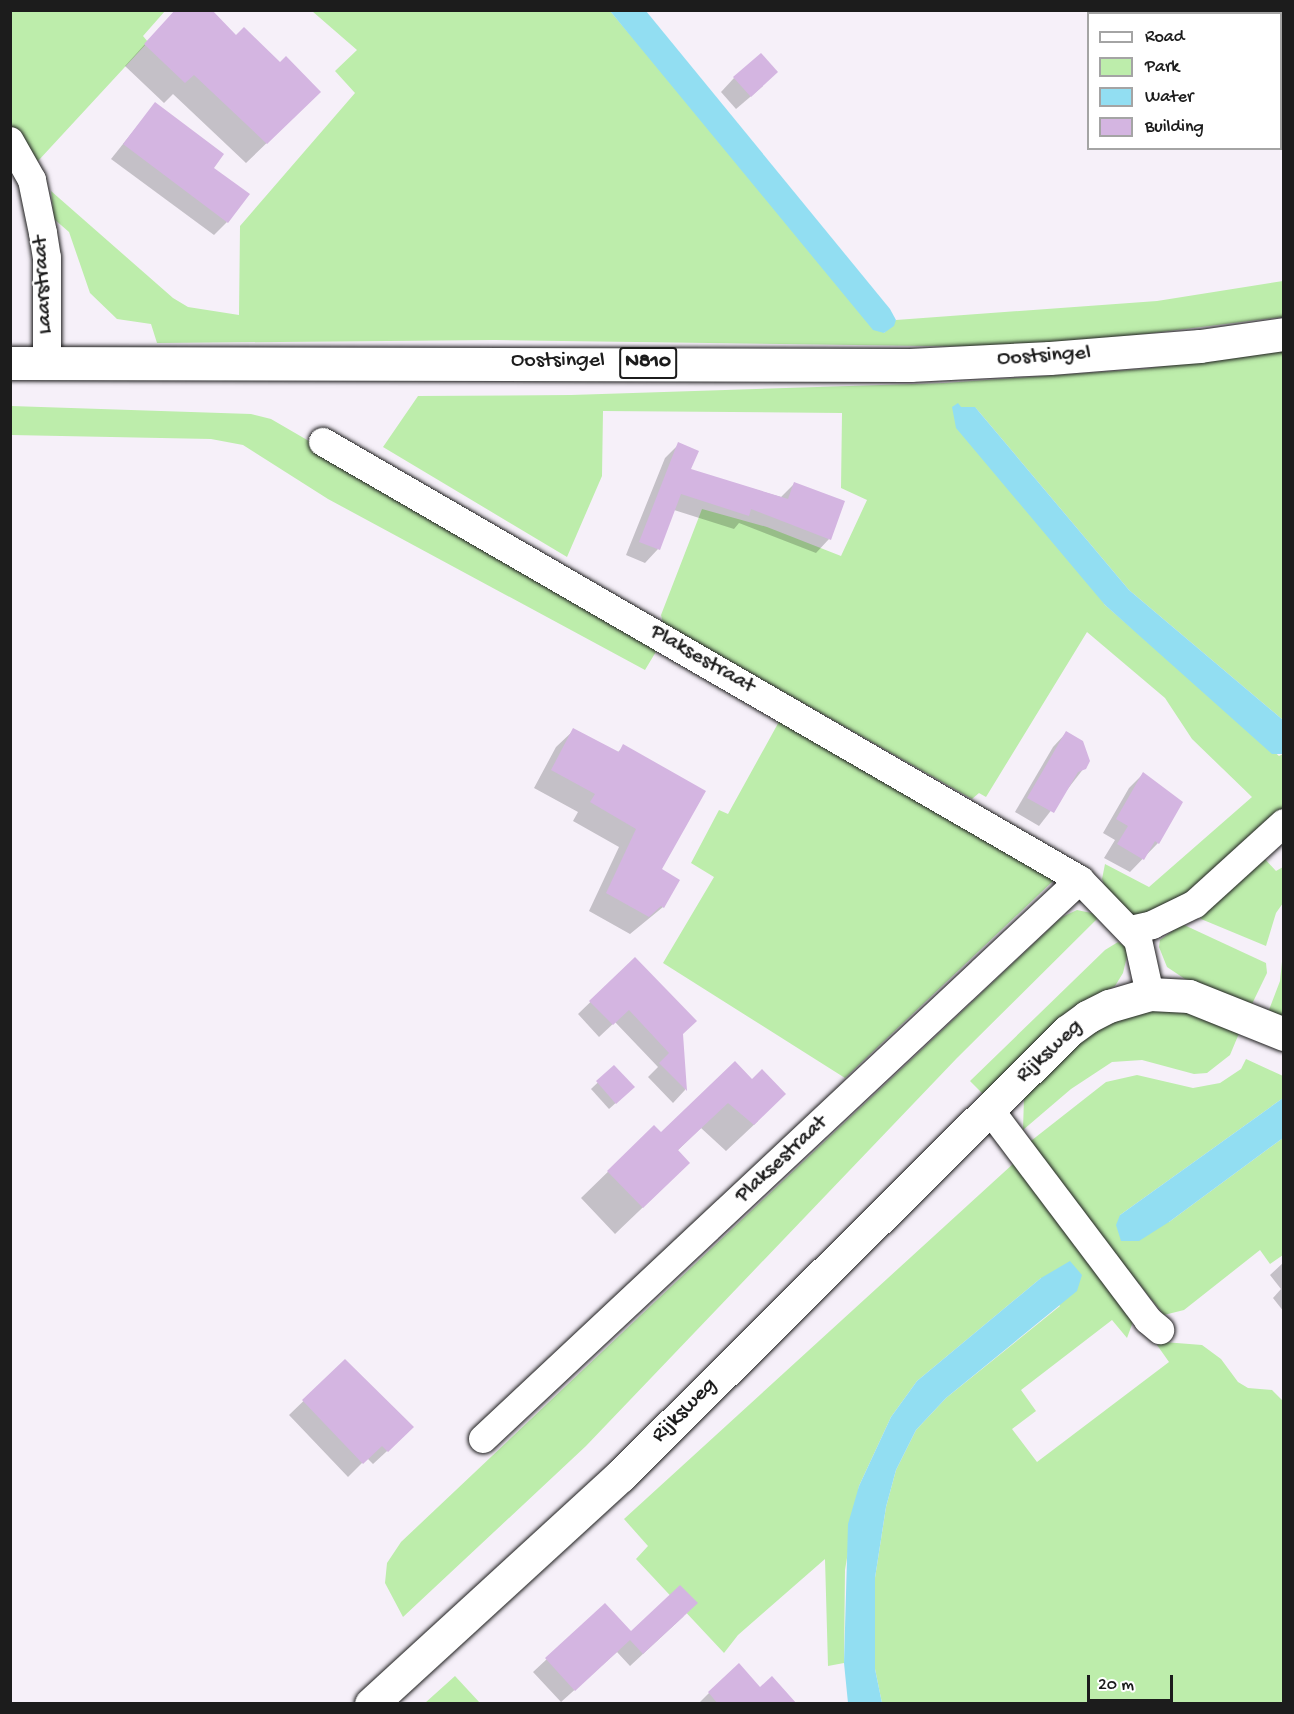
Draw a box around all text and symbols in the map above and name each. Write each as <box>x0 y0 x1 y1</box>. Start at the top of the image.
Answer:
legend <box>1087 12 1282 150</box>
text: Road <box>1145 27 1184 48</box>
text: Park <box>1145 57 1179 78</box>
text: Water <box>1145 87 1193 108</box>
text: Building <box>1145 117 1204 138</box>
street label: Laarstraat <box>28 235 60 335</box>
street label: Oostsingel <box>996 341 1092 373</box>
road number: N810 <box>618 345 678 381</box>
street label: Oostsingel <box>511 349 605 375</box>
street label: Plaksestraat <box>645 619 759 701</box>
street label: Rijksweg <box>1011 1015 1089 1089</box>
street label: Plaksestraat <box>730 1111 834 1209</box>
street label: Rijksweg <box>647 1373 723 1449</box>
scale bar <box>1090 1663 1176 1701</box>
text: 20 m <box>1098 1675 1134 1696</box>

